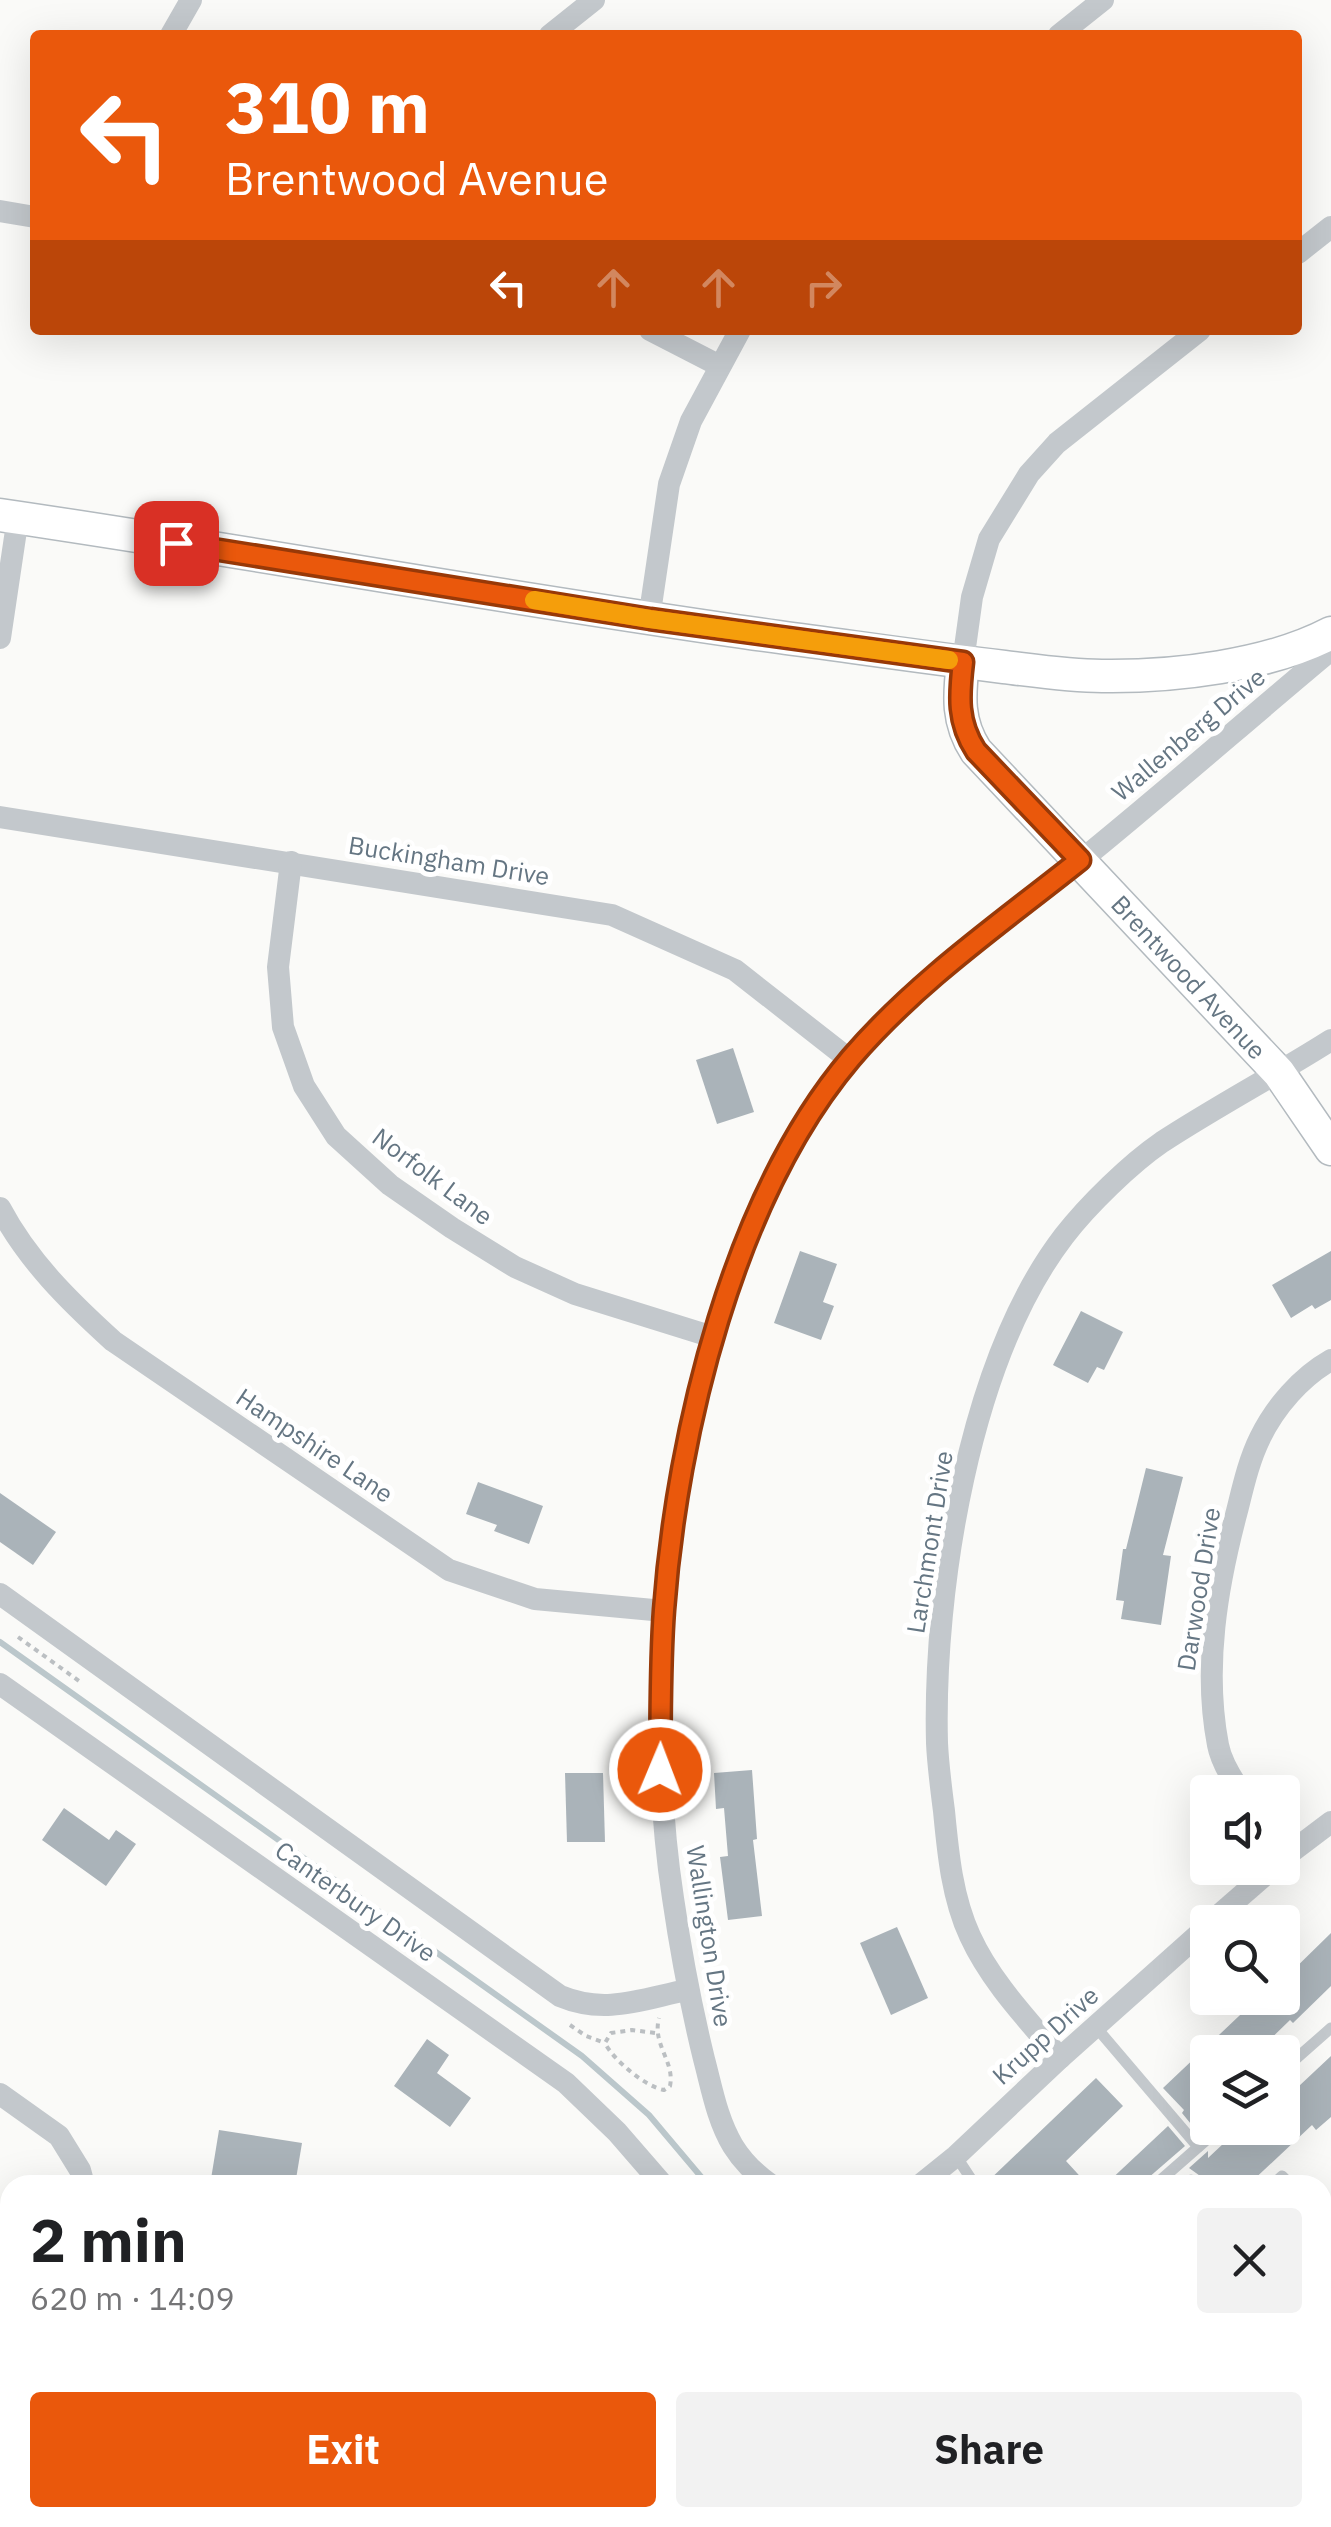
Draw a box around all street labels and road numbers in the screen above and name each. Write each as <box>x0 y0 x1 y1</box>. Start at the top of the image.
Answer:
street label: Wallenberg Drive <box>1104 660 1272 808</box>
street label: Buckingham Drive <box>346 828 552 892</box>
street label: Brentwood Avenue <box>1104 888 1274 1066</box>
street label: Norfolk Lane <box>366 1120 500 1232</box>
street label: Hampshire Lane <box>230 1380 400 1510</box>
street label: Larchmont Drive <box>898 1448 960 1636</box>
street label: Darwood Drive <box>1169 1505 1227 1673</box>
street label: Canterbury Drive <box>269 1833 443 1969</box>
street label: Wallington Drive <box>679 1843 741 2029</box>
street label: Krupp Drive <box>985 1979 1105 2091</box>

